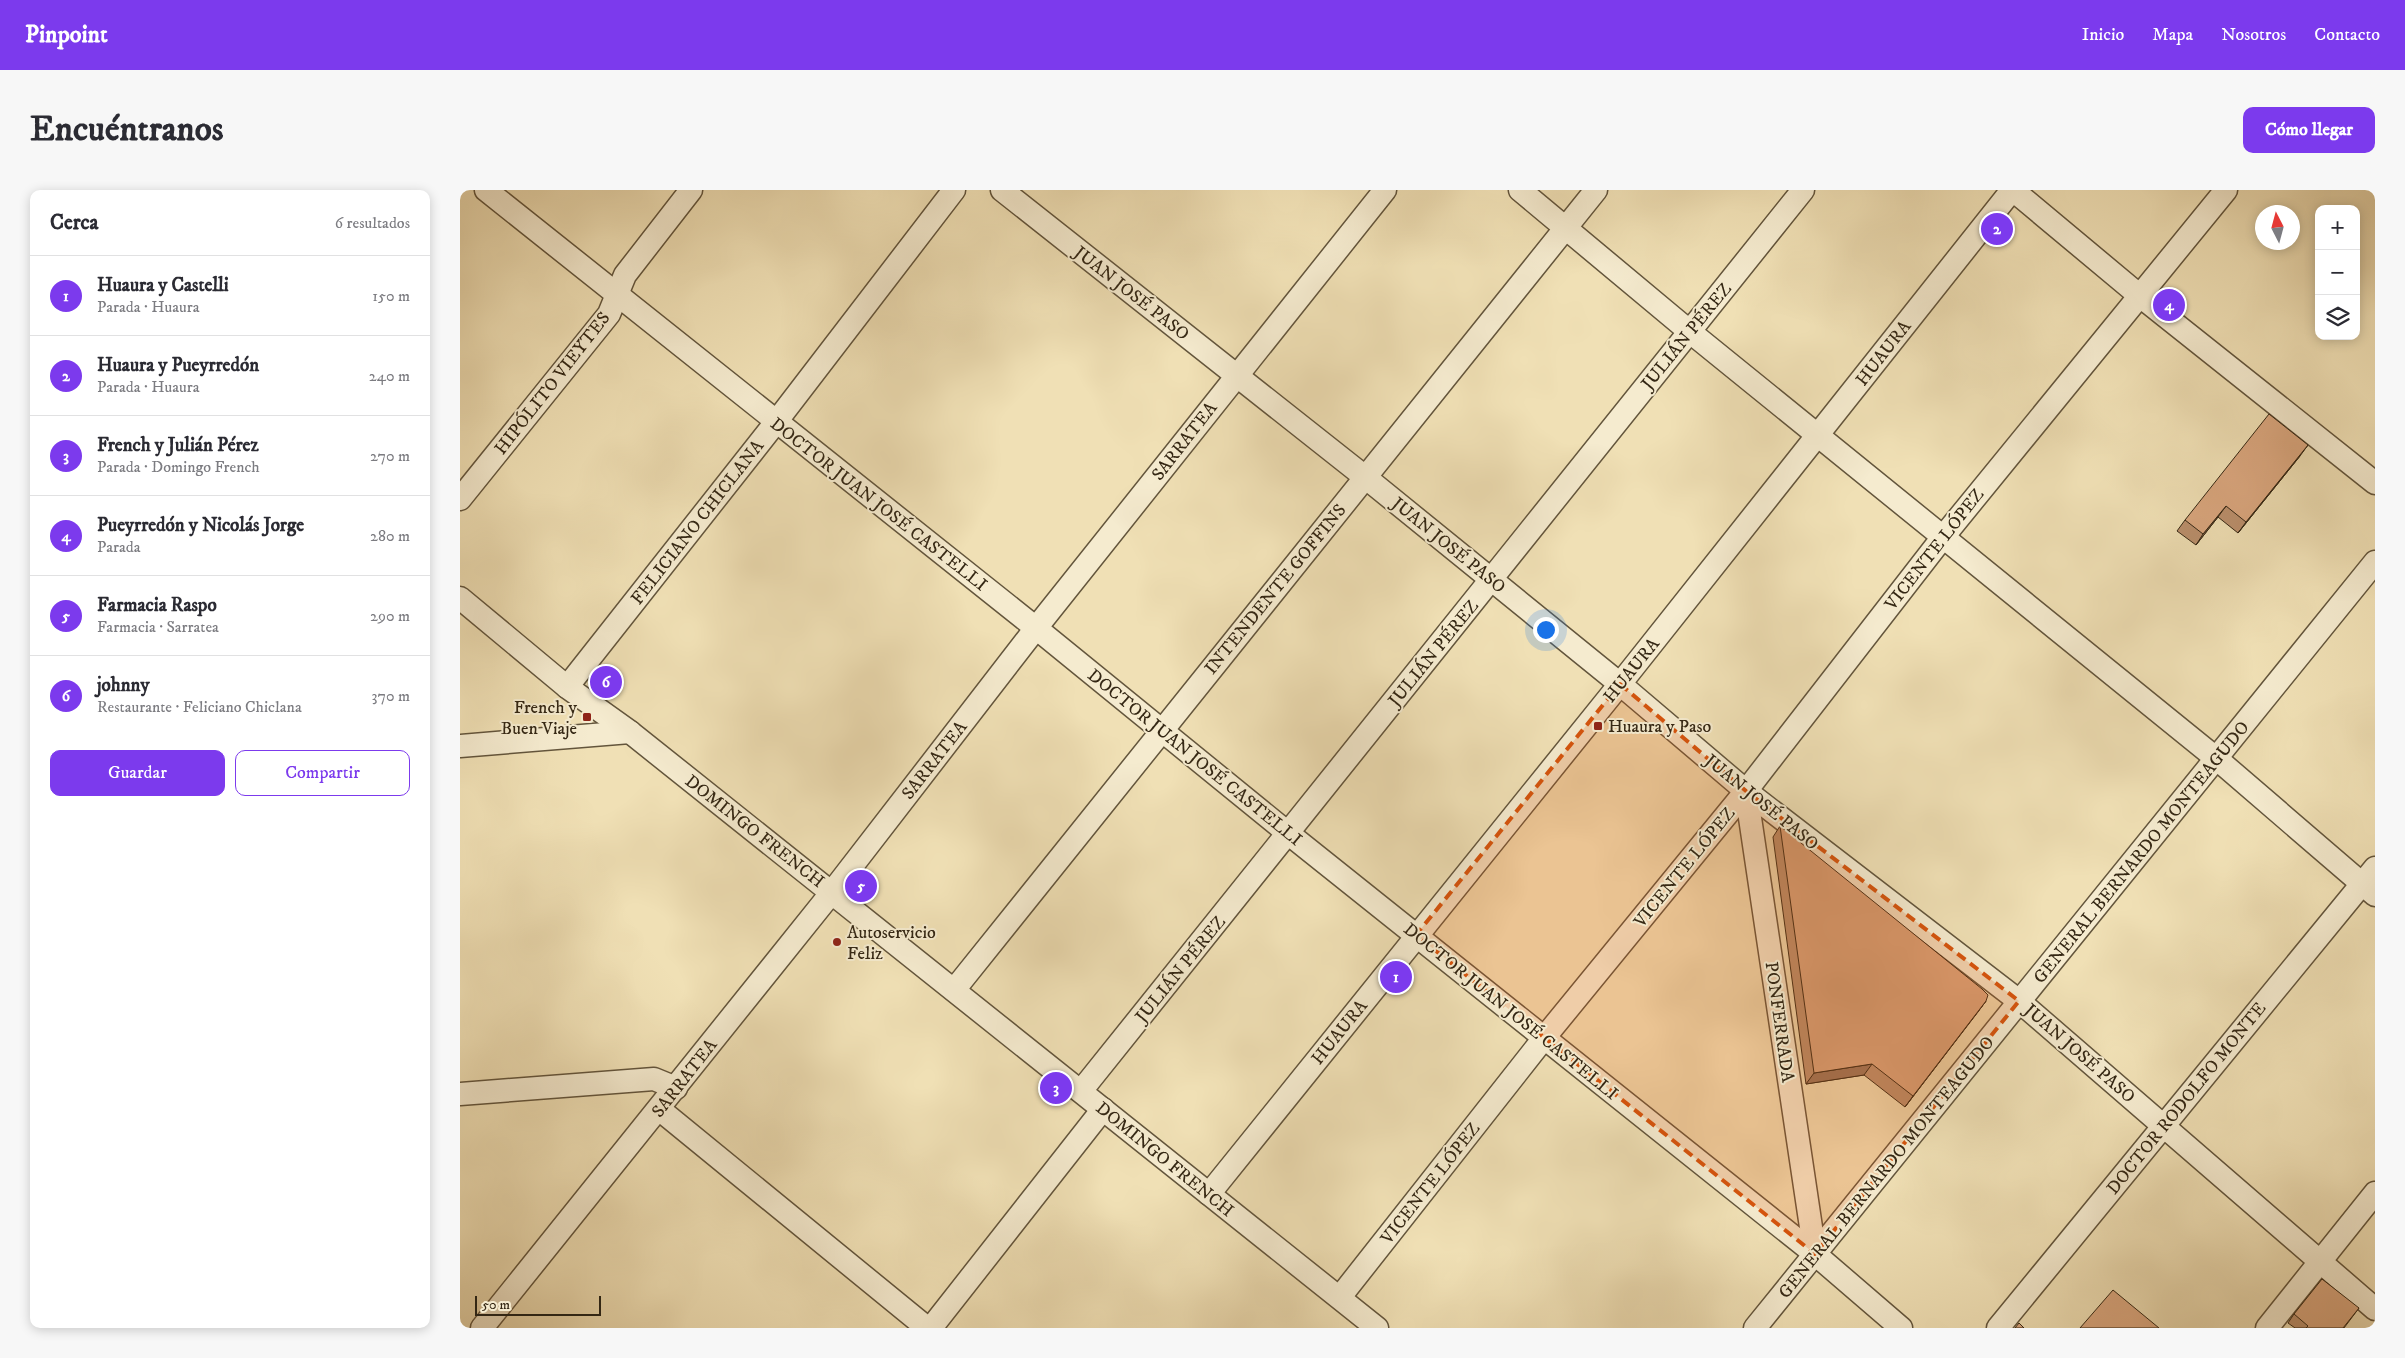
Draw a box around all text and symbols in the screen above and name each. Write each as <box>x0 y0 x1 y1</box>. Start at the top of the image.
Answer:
text: Pinpoint <box>25 20 108 50</box>
text: Inicio <box>2082 24 2124 46</box>
text: Mapa <box>2152 24 2193 46</box>
text: Nosotros <box>2221 24 2286 46</box>
text: Contacto <box>2314 24 2380 46</box>
button: Cómo llegar <box>2243 107 2375 153</box>
text: Encuéntranos <box>30 108 224 152</box>
north arrow <box>2255 205 2300 250</box>
map controls <box>2315 205 2360 340</box>
button: + <box>2315 205 2360 250</box>
text: Cerca <box>50 210 98 236</box>
pin: 2 <box>1981 210 2013 248</box>
text: 6 resultados <box>335 213 410 233</box>
street label: JUAN JOSÉ PASO <box>1068 241 1193 346</box>
button: − <box>2315 250 2360 295</box>
text: Huaura y Castelli <box>97 274 229 297</box>
street label: JULIÁN PÉREZ <box>1635 278 1737 396</box>
text: 1 <box>63 286 69 306</box>
text: 150 m <box>372 286 410 306</box>
pin: 4 <box>2153 286 2185 324</box>
button: layers <box>2315 295 2360 340</box>
text: Parada · Huaura <box>97 297 200 317</box>
street label: HIPÓLITO VIEYTES <box>490 308 615 459</box>
street label: HUAURA <box>1851 316 1917 391</box>
text: Huaura y Pueyrredón <box>97 354 259 377</box>
text: 2 <box>62 366 70 386</box>
text: 240 m <box>369 366 410 386</box>
text: Parada · Huaura <box>97 377 200 397</box>
street label: SARRATEA <box>1147 398 1223 485</box>
street label: DOCTOR JUAN JOSÉ CASTELLI <box>765 413 991 596</box>
text: French y Julián Pérez <box>97 434 259 457</box>
street label: FELICIANO CHICLANA <box>627 435 769 609</box>
text: 3 <box>63 446 69 466</box>
text: 270 m <box>370 446 410 466</box>
text: Parada · Domingo French <box>97 457 260 477</box>
street label: VICENTE LÓPEZ <box>1880 484 1989 616</box>
street label: JUAN JOSÉ PASO <box>1385 492 1510 598</box>
street label: INTENDENTE GOFFINS <box>1200 500 1351 679</box>
text: Pueyrredón y Nicolás Jorge <box>97 514 304 537</box>
text: 4 <box>61 526 71 546</box>
text: 280 m <box>370 526 410 546</box>
text: Parada <box>97 537 141 557</box>
text: Farmacia Raspo <box>97 594 217 617</box>
street label: JULIÁN PÉREZ <box>1382 595 1484 713</box>
text: 5 <box>62 606 70 626</box>
text: 290 m <box>370 606 410 626</box>
text: Farmacia · Sarratea <box>97 617 219 637</box>
your location <box>1533 617 1559 643</box>
street label: HUAURA <box>1599 633 1665 707</box>
pin: 6 <box>590 663 622 701</box>
street label: DOCTOR JUAN JOSÉ CASTELLI <box>1083 664 1306 851</box>
text: johnny <box>97 674 149 697</box>
text: 6 <box>62 686 70 706</box>
text: 370 m <box>372 686 410 706</box>
text: Restaurante · Feliciano Chiclana <box>97 697 302 717</box>
place label: French y Buen Viaje <box>501 697 577 740</box>
marker: French y Buen Viaje <box>581 711 593 723</box>
place label: Huaura y Paso <box>1608 716 1712 738</box>
street label: SARRATEA <box>897 717 973 804</box>
street label: GENERAL BERNARDO MONTEAGUDO <box>2029 717 2254 988</box>
marker: Huaura y Paso <box>1592 720 1604 732</box>
street label: JUAN JOSÉ PASO <box>1698 749 1823 855</box>
button: Guardar <box>50 750 225 796</box>
button: Compartir <box>235 750 410 796</box>
street label: DOMINGO FRENCH <box>680 770 829 893</box>
street label: VICENTE LÓPEZ <box>1629 803 1740 933</box>
pin: 5 <box>845 867 877 905</box>
street label: JULIÁN PÉREZ <box>1129 911 1231 1029</box>
street label: DOCTOR JUAN JOSÉ CASTELLI <box>1399 918 1622 1105</box>
place label: Autoservicio Feliz <box>847 922 936 965</box>
marker: Autoservicio Feliz <box>831 936 843 948</box>
pin: 1 <box>1380 958 1412 996</box>
street label: PONFERRADA <box>1760 960 1798 1084</box>
street label: HUAURA <box>1307 995 1373 1069</box>
street label: JUAN JOSÉ PASO <box>2018 998 2139 1108</box>
street label: DOCTOR RODOLFO MONTE <box>2102 998 2271 1199</box>
street label: GENERAL BERNARDO MONTEAGUDO <box>1774 1032 1999 1303</box>
street label: SARRATEA <box>647 1035 723 1122</box>
pin: 3 <box>1040 1069 1072 1107</box>
street label: DOMINGO FRENCH <box>1091 1097 1238 1222</box>
street label: VICENTE LÓPEZ <box>1376 1118 1485 1250</box>
scale bar <box>475 1293 601 1316</box>
text: 50 m <box>482 1296 510 1314</box>

